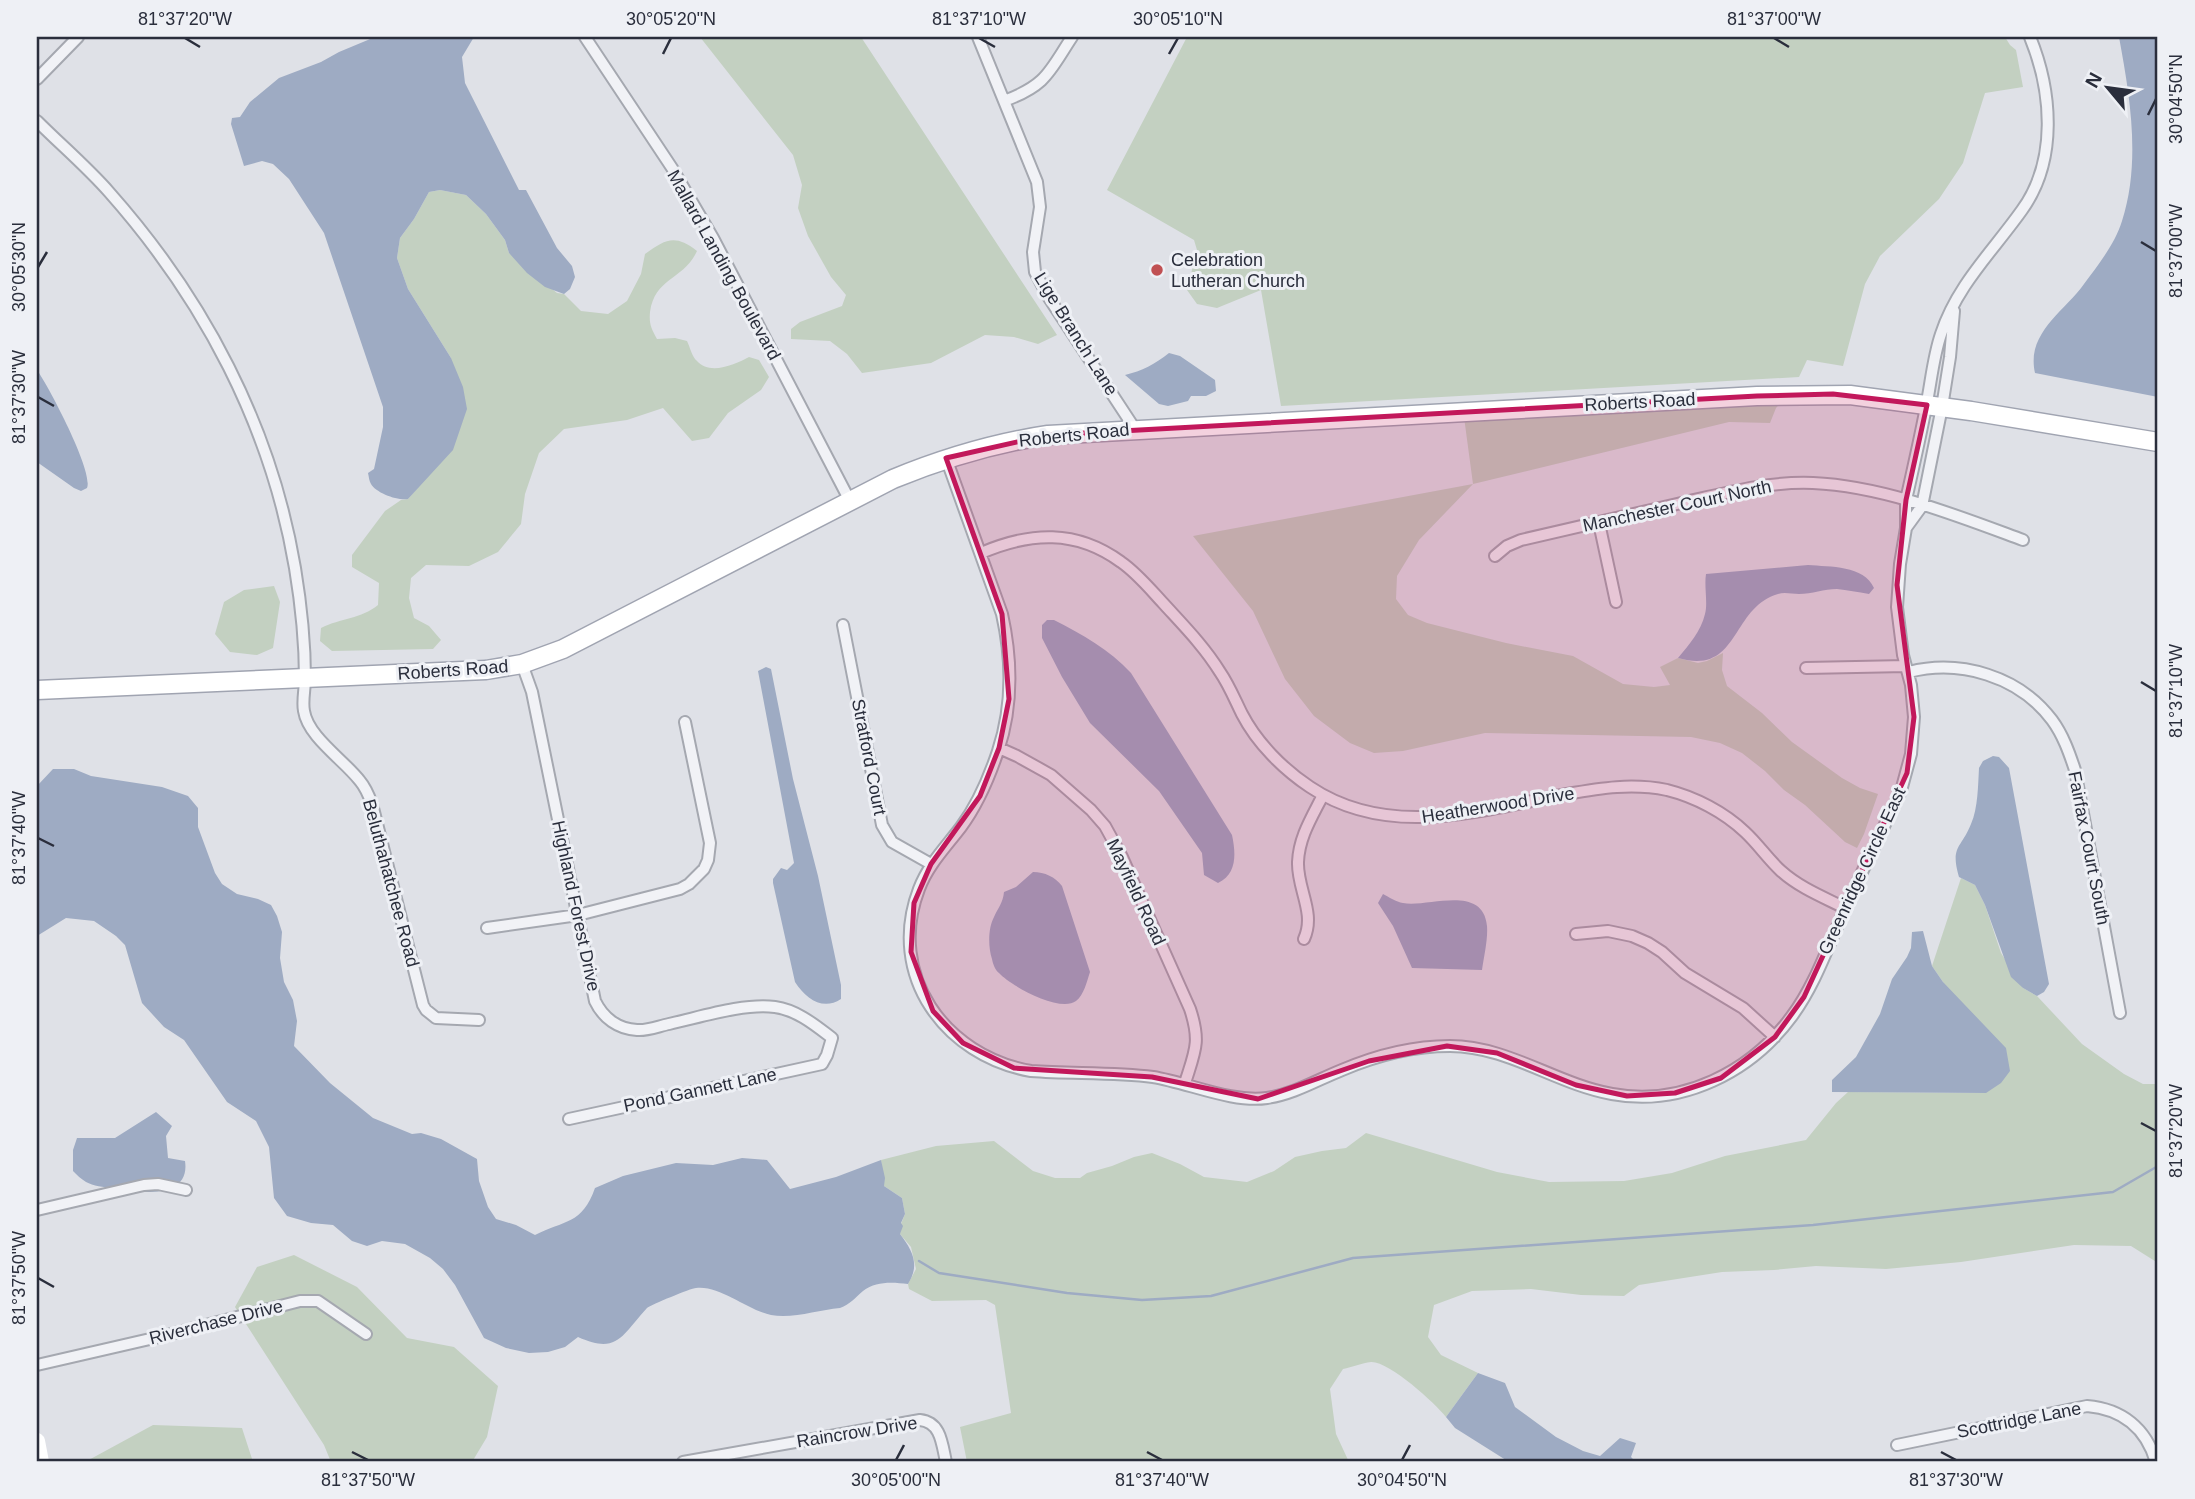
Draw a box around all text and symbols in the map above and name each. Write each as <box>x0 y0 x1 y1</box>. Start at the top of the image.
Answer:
text: 81°37'20"W <box>138 9 232 29</box>
text: 30°05'20"N <box>626 9 716 29</box>
text: 81°37'10"W <box>932 9 1026 29</box>
text: 30°05'10"N <box>1133 9 1223 29</box>
text: 81°37'00"W <box>1727 9 1821 29</box>
north arrow <box>2072 52 2142 122</box>
text: 30°04'50"N <box>2166 54 2186 144</box>
text: N <box>2081 69 2106 91</box>
street label: Mallard Landing Boulevard <box>663 167 785 363</box>
text: 81°37'00"W <box>2166 204 2186 298</box>
text: 30°05'30"N <box>9 222 29 312</box>
place label: Celebration Lutheran Church <box>1171 250 1305 291</box>
marker: Celebration Lutheran Church <box>1149 262 1165 278</box>
street label: Lige Branch Lane <box>1030 269 1122 399</box>
text: 81°37'30"W <box>9 350 29 444</box>
street label: Roberts Road <box>1584 389 1696 415</box>
street label: Roberts Road <box>1018 419 1130 451</box>
street label: Manchester Court North <box>1581 476 1773 536</box>
text: 81°37'10"W <box>2166 644 2186 738</box>
street label: Roberts Road <box>397 656 509 684</box>
street label: Stratford Court <box>848 697 890 817</box>
street label: Fairfax Court South <box>2064 769 2114 927</box>
street label: Heatherwood Drive <box>1420 783 1576 827</box>
street label: Greenridge Circle East <box>1814 784 1910 958</box>
text: 81°37'40"W <box>9 791 29 885</box>
street label: Beluthahatchee Road <box>359 797 423 969</box>
street label: Highland Forest Drive <box>548 819 604 993</box>
street label: Mayfield Road <box>1103 836 1169 948</box>
street label: Pond Gannett Lane <box>622 1064 778 1116</box>
text: 81°37'20"W <box>2166 1084 2186 1178</box>
text: 81°37'50"W <box>9 1231 29 1325</box>
street label: Riverchase Drive <box>147 1296 285 1348</box>
street label: Scottridge Lane <box>1955 1398 2083 1442</box>
street label: Raincrow Drive <box>795 1413 919 1451</box>
text: 81°37'50"W <box>321 1470 415 1490</box>
text: 30°05'00"N <box>851 1470 941 1490</box>
text: 81°37'40"W <box>1115 1470 1209 1490</box>
text: 30°04'50"N <box>1357 1470 1447 1490</box>
text: 81°37'30"W <box>1909 1470 2003 1490</box>

